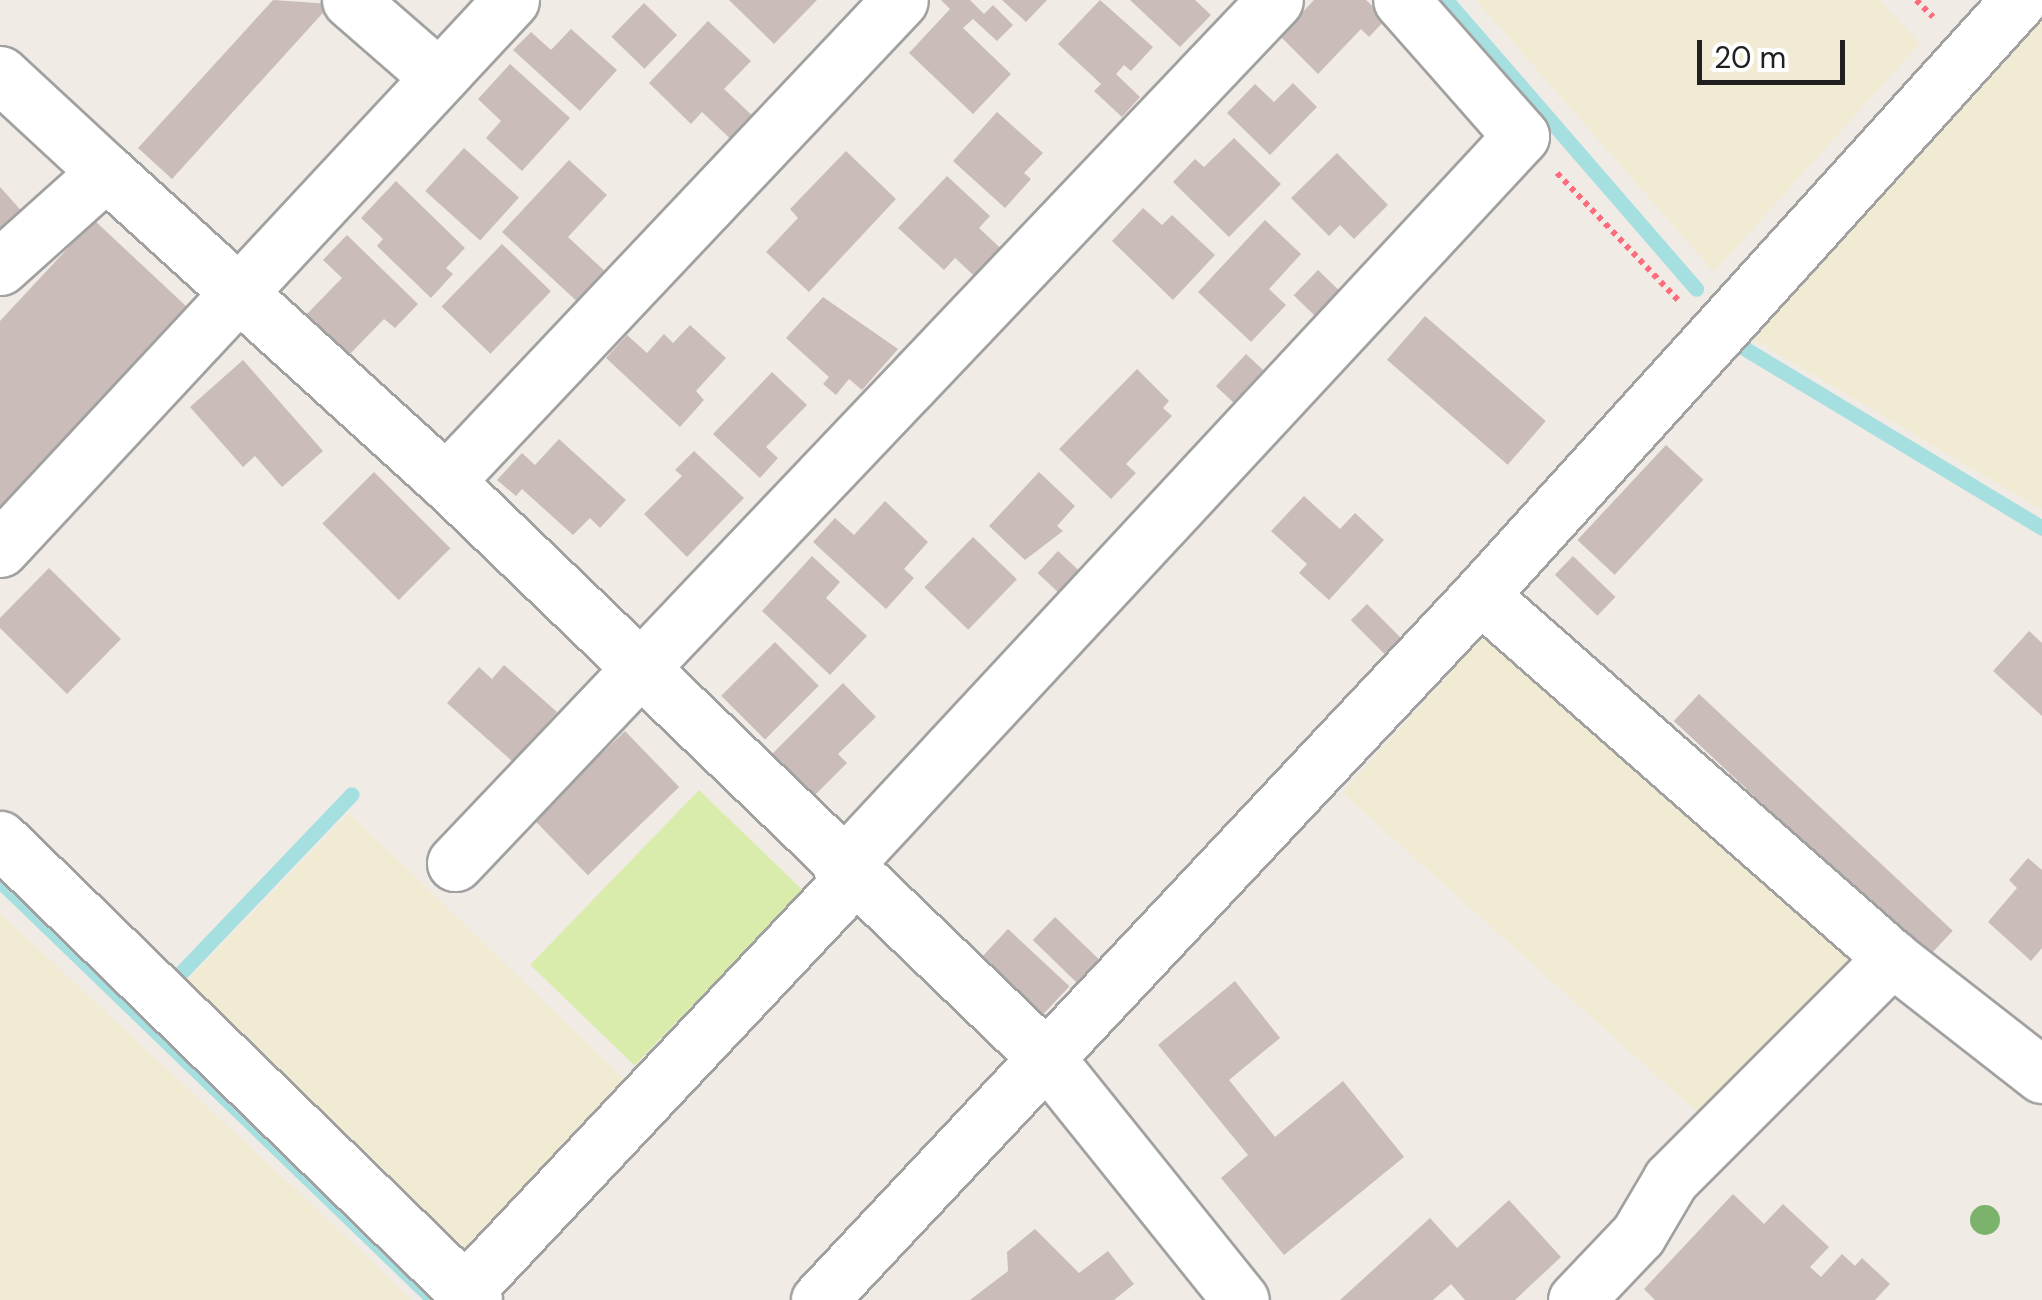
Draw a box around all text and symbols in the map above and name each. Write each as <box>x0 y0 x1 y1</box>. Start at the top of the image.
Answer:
scale bar <box>1702 20 1850 82</box>
text: 20 m <box>1714 38 1786 77</box>

